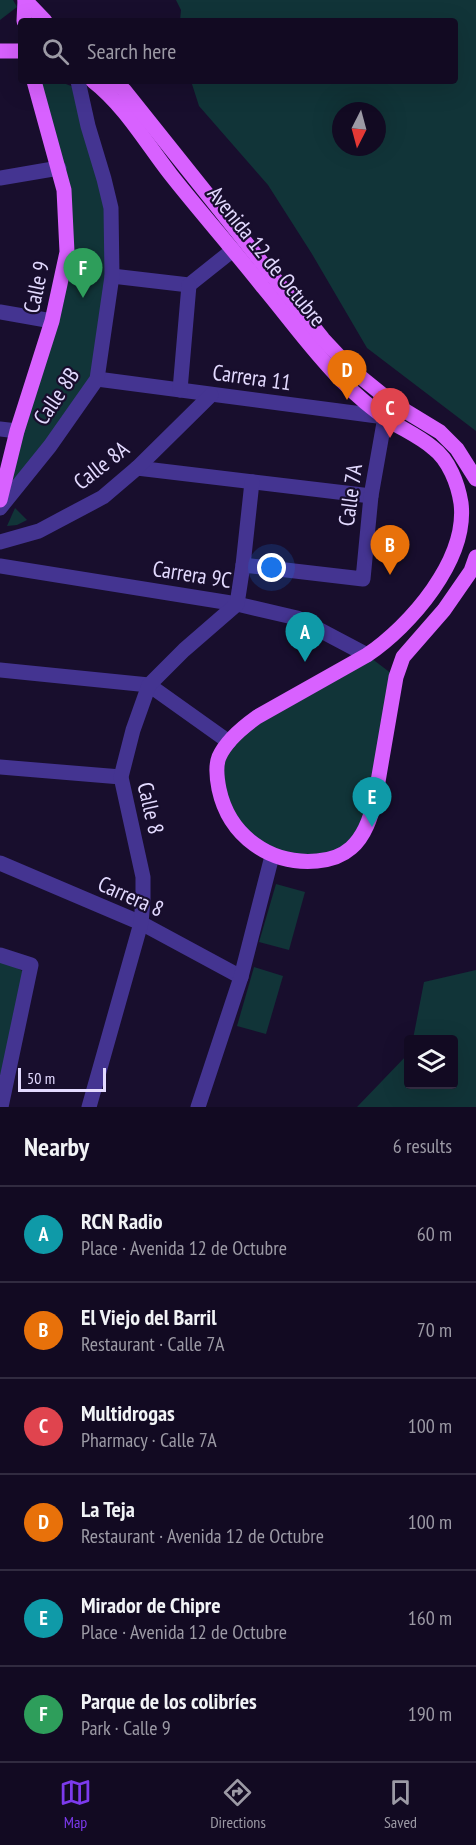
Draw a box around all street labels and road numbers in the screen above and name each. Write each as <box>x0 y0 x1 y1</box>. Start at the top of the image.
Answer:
street label: Avenida 12 de Octubre <box>202 180 332 332</box>
street label: Calle 9 <box>17 258 55 316</box>
street label: Carrera 11 <box>211 358 293 396</box>
street label: Calle 8B <box>27 362 85 430</box>
street label: Calle 8A <box>68 434 135 495</box>
street label: Calle 7A <box>332 462 368 528</box>
street label: Carrera 9C <box>151 554 233 594</box>
street label: Calle 8 <box>131 779 171 837</box>
street label: Carrera 8 <box>94 869 168 923</box>

